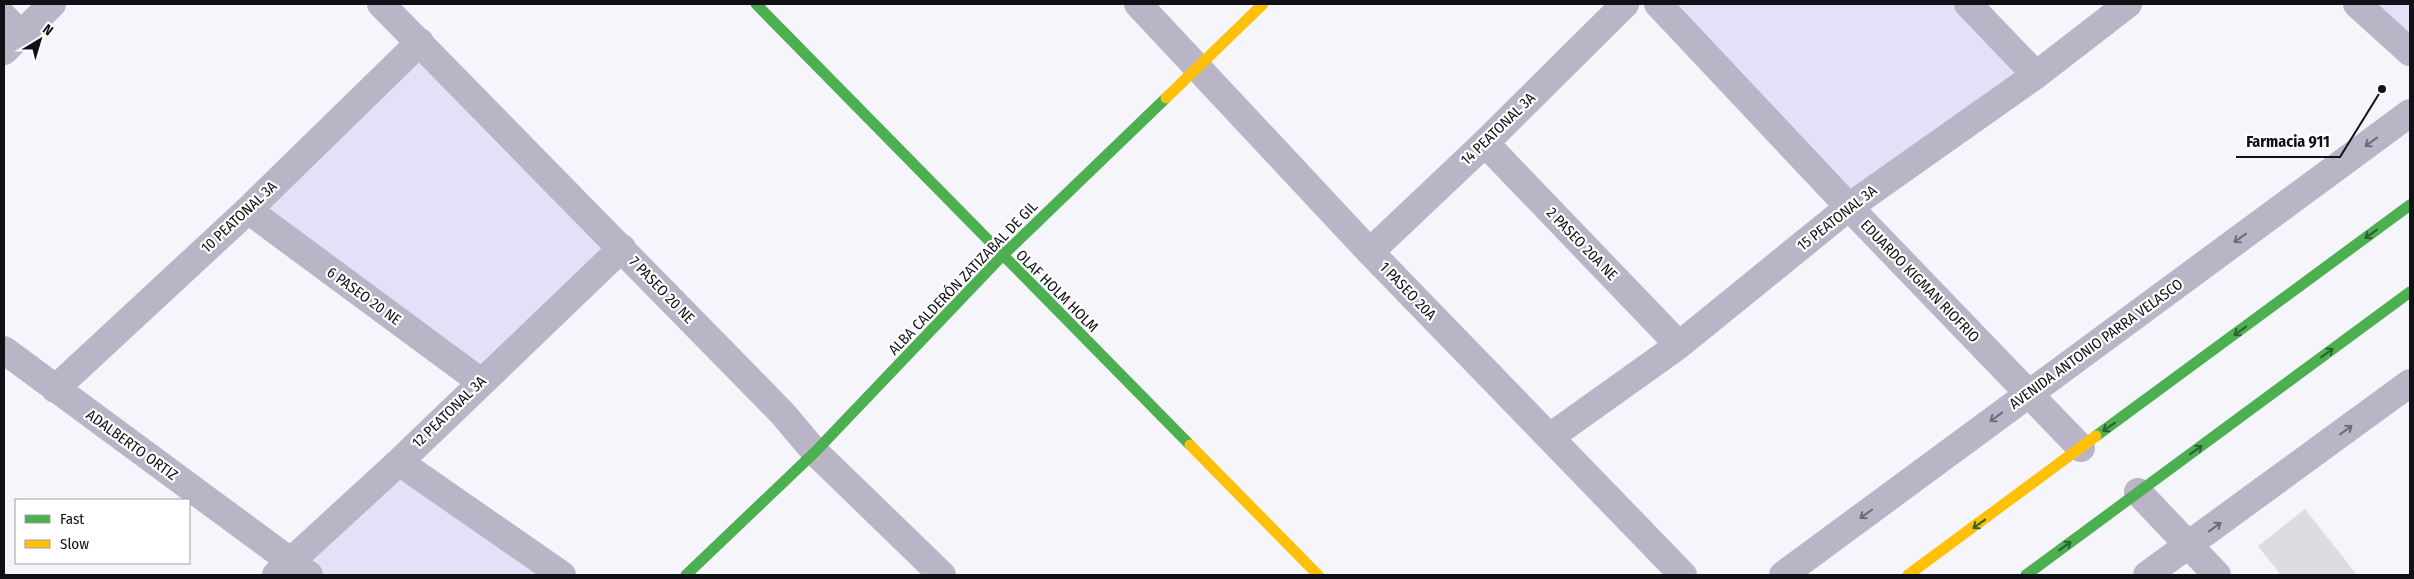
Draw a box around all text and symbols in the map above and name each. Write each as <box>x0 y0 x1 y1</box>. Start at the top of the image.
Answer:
north arrow <box>15 15 65 65</box>
text: N <box>39 21 56 39</box>
street label: 14 PEATONAL 3A <box>1457 89 1539 169</box>
callout: Farmacia 911 <box>2236 126 2340 157</box>
text: Farmacia 911 <box>2246 132 2330 151</box>
one-way arrow <box>2364 137 2378 147</box>
street label: 10 PEATONAL 3A <box>197 177 281 257</box>
street label: 15 PEATONAL 3A <box>1794 181 1880 255</box>
street label: ALBA CALDERÓN ZATIZABAL DE GIL <box>885 197 1042 359</box>
street label: 2 PASEO 20A NE <box>1543 204 1621 284</box>
street label: EDUARDO KIGMAN RIOFRIO <box>1857 216 1983 346</box>
one-way arrow <box>2365 229 2378 240</box>
one-way arrow <box>2233 233 2247 243</box>
street label: OLAF HOLM HOLM <box>1012 246 1102 336</box>
street label: 7 PASEO 20 NE <box>626 253 698 327</box>
street label: 1 PASEO 20A <box>1376 258 1440 324</box>
street label: 6 PASEO 20 NE <box>323 263 405 329</box>
street label: AVENIDA ANTONIO PARRA VELASCO <box>2006 275 2186 413</box>
one-way arrow <box>2233 326 2247 336</box>
one-way arrow <box>2320 348 2333 359</box>
street label: 12 PEATONAL 3A <box>408 372 490 452</box>
street label: ADALBERTO ORTIZ <box>83 406 181 484</box>
one-way arrow <box>1990 412 2004 423</box>
one-way arrow <box>2102 422 2116 432</box>
one-way arrow <box>2339 425 2352 436</box>
one-way arrow <box>2189 445 2203 455</box>
legend <box>15 499 190 564</box>
one-way arrow <box>1859 509 1873 519</box>
text: Fast <box>60 510 84 528</box>
one-way arrow <box>1972 518 1986 529</box>
one-way arrow <box>2208 522 2222 532</box>
text: Slow <box>60 535 89 553</box>
one-way arrow <box>2058 541 2072 551</box>

